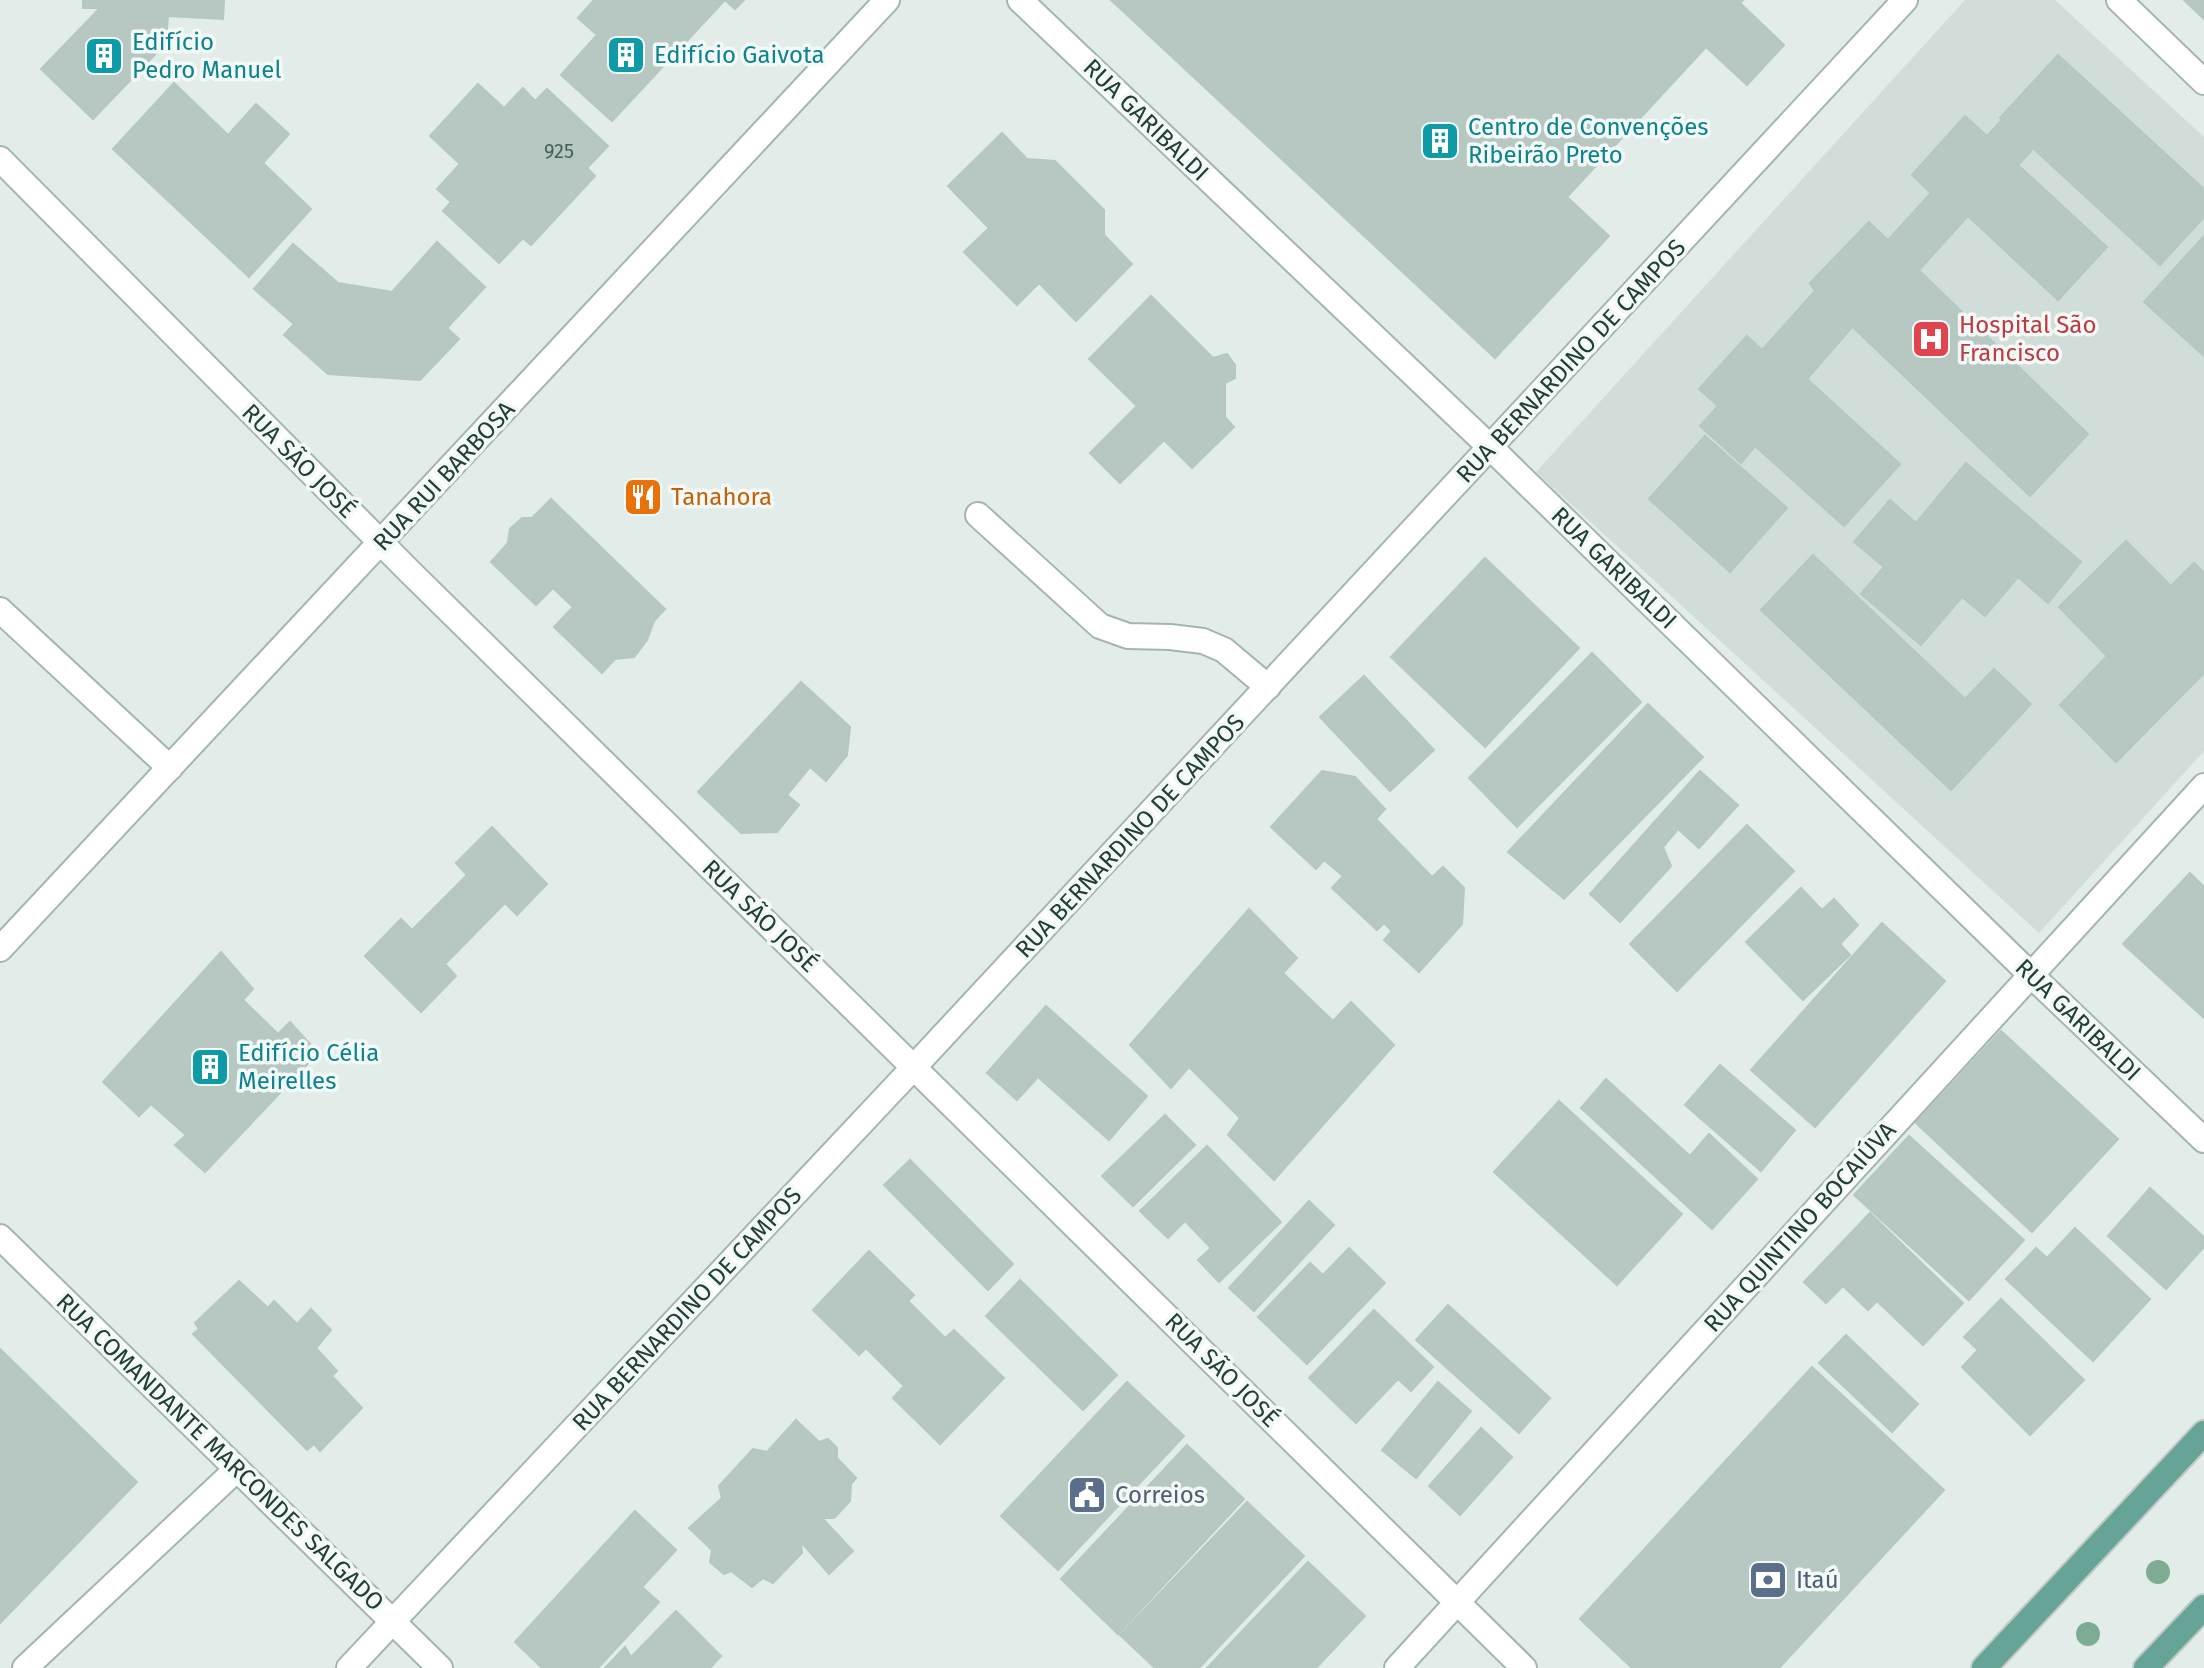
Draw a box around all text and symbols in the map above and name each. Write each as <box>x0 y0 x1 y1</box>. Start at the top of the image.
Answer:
place label: Edifício Pedro Manuel <box>132 28 281 84</box>
building icon: Edifício Gaivota <box>605 34 647 76</box>
building icon: Edifício Pedro Manuel <box>83 35 125 77</box>
place label: Edifício Gaivota <box>654 41 825 69</box>
street label: RUA GARIBALDI <box>1078 53 1214 187</box>
place label: Centro de Convenções Ribeirão Preto <box>1468 113 1709 169</box>
building icon: Centro de Convenções Ribeirão Preto <box>1419 120 1461 162</box>
house number: 925 <box>544 139 574 163</box>
street label: RUA BERNARDINO DE CAMPOS <box>1451 233 1691 489</box>
place label: Hospital São Francisco <box>1959 311 2096 367</box>
hospital icon: Hospital São Francisco <box>1910 318 1952 360</box>
street label: RUA RUI BARBOSA <box>367 395 521 557</box>
street label: RUA SÃO JOSÉ <box>236 398 362 524</box>
restaurant icon: Tanahora <box>622 476 664 518</box>
place label: Tanahora <box>671 483 772 511</box>
street label: RUA GARIBALDI <box>1546 501 1682 635</box>
street label: RUA BERNARDINO DE CAMPOS <box>1010 708 1250 964</box>
street label: RUA SÃO JOSÉ <box>697 853 824 978</box>
street label: RUA GARIBALDI <box>2010 953 2146 1087</box>
place label: Edifício Célia Meirelles <box>238 1039 379 1095</box>
building icon: Edifício Célia Meirelles <box>189 1046 231 1088</box>
street label: RUA QUINTINO BOCAIÚVA <box>1698 1115 1902 1338</box>
street label: RUA BERNARDINO DE CAMPOS <box>567 1181 807 1437</box>
street label: RUA COMANDANTE MARCONDES SALGADO <box>51 1288 389 1616</box>
street label: RUA SÃO JOSÉ <box>1159 1307 1285 1433</box>
public building icon: Correios <box>1066 1474 1108 1516</box>
place label: Correios <box>1115 1481 1205 1509</box>
bank icon: Itaú <box>1747 1559 1789 1601</box>
place label: Itaú <box>1796 1566 1839 1594</box>

